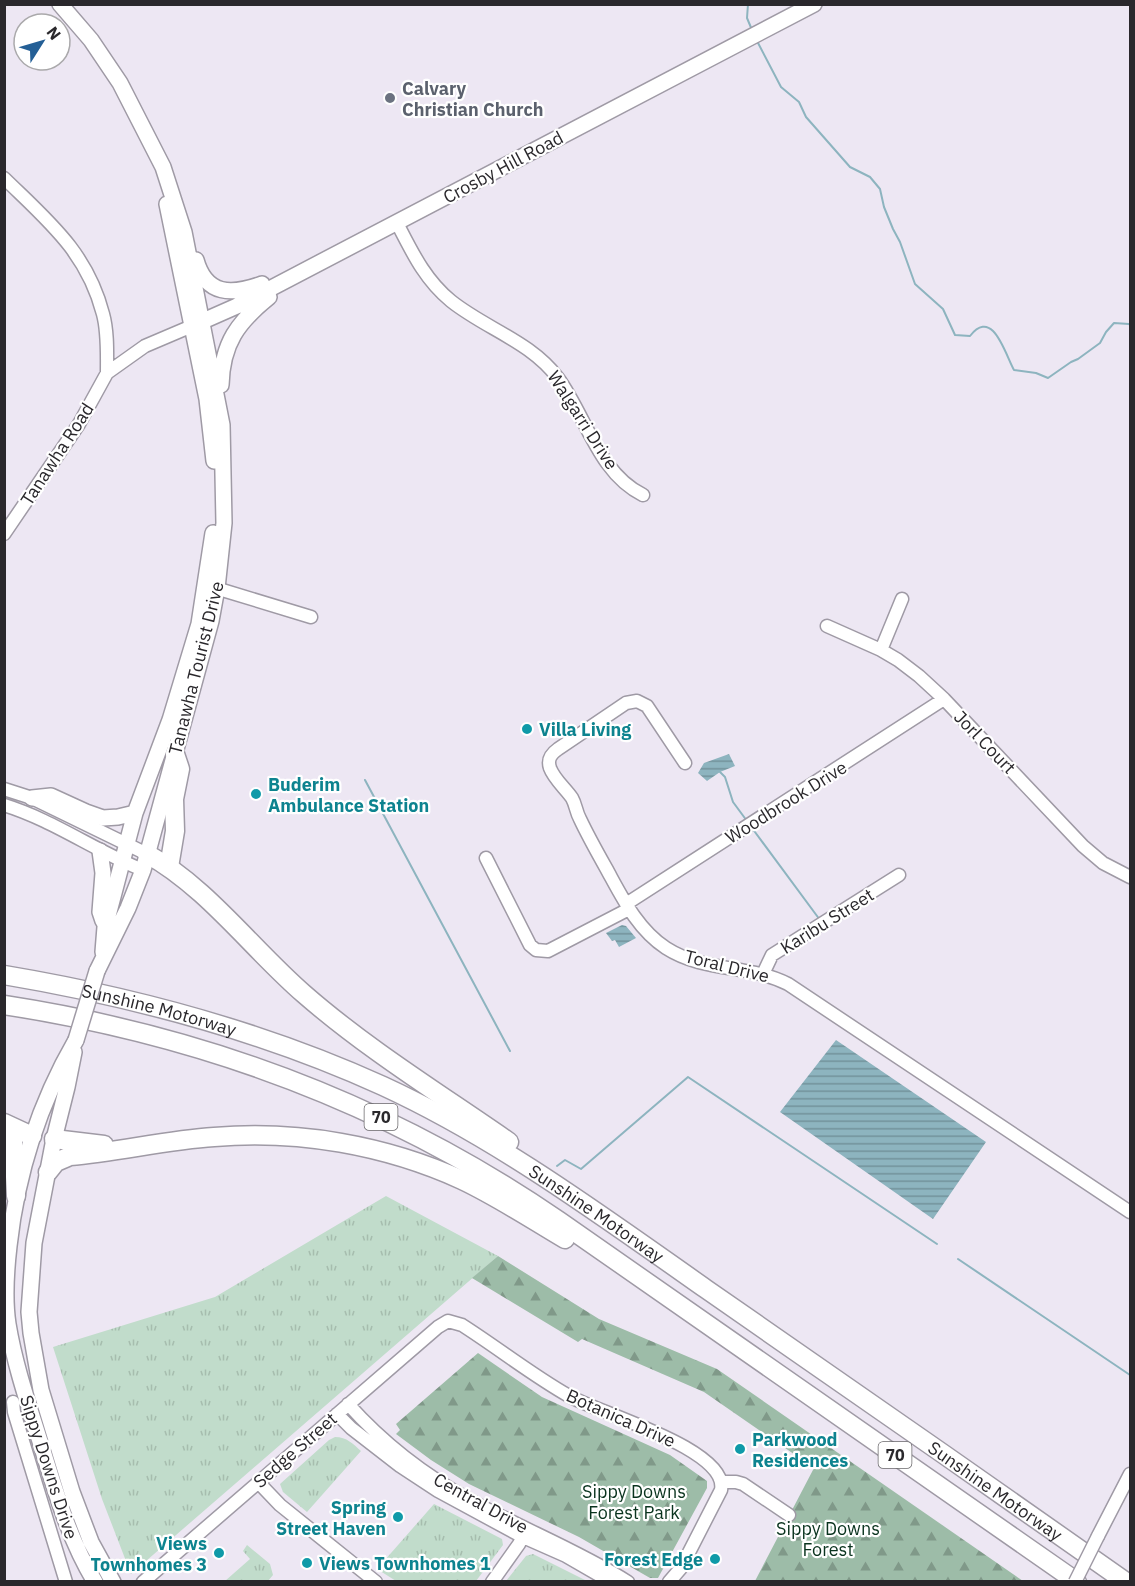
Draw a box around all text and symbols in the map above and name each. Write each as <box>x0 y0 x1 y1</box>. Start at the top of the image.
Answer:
north arrow <box>12 12 72 72</box>
text: N <box>43 22 65 44</box>
place label: Calvary Christian Church <box>402 77 543 121</box>
marker: Calvary Christian Church <box>383 91 397 105</box>
street label: Crosby Hill Road <box>439 126 567 208</box>
street label: Walgarri Drive <box>543 366 624 474</box>
street label: Tanawha Road <box>15 398 99 510</box>
street label: Tanawha Tourist Drive <box>163 579 229 757</box>
street label: Jorl Court <box>949 705 1021 779</box>
place label: Villa Living <box>539 718 631 741</box>
marker: Villa Living <box>520 722 534 736</box>
street label: Woodbrook Drive <box>721 755 851 849</box>
place label: Buderim Ambulance Station <box>268 773 429 817</box>
marker: Buderim Ambulance Station <box>249 787 263 801</box>
street label: Karibu Street <box>776 883 878 959</box>
street label: Toral Drive <box>682 944 772 988</box>
street label: Sunshine Motorway <box>80 978 239 1041</box>
road number: 70 <box>364 1104 398 1130</box>
street label: Sunshine Motorway <box>525 1159 669 1268</box>
street label: Botanica Drive <box>563 1384 679 1452</box>
street label: Sippy Downs Drive <box>15 1392 83 1542</box>
street label: Sedge Street <box>248 1407 342 1493</box>
place label: Parkwood Residences <box>752 1428 848 1472</box>
street label: Sunshine Motorway <box>924 1436 1067 1546</box>
marker: Parkwood Residences <box>733 1442 747 1456</box>
road number: 70 <box>878 1442 912 1468</box>
street label: Central Drive <box>430 1468 532 1538</box>
park label: Sippy Downs Forest Park <box>582 1480 686 1524</box>
place label: Spring Street Haven <box>276 1496 386 1540</box>
marker: Spring Street Haven <box>391 1510 405 1524</box>
park label: Sippy Downs Forest <box>776 1517 880 1561</box>
place label: Views Townhomes 3 <box>91 1532 207 1576</box>
marker: Views Townhomes 3 <box>212 1546 226 1560</box>
place label: Forest Edge <box>604 1548 703 1571</box>
place label: Views Townhomes 1 <box>319 1552 491 1575</box>
marker: Forest Edge <box>708 1552 722 1566</box>
marker: Views Townhomes 1 <box>300 1556 314 1570</box>

